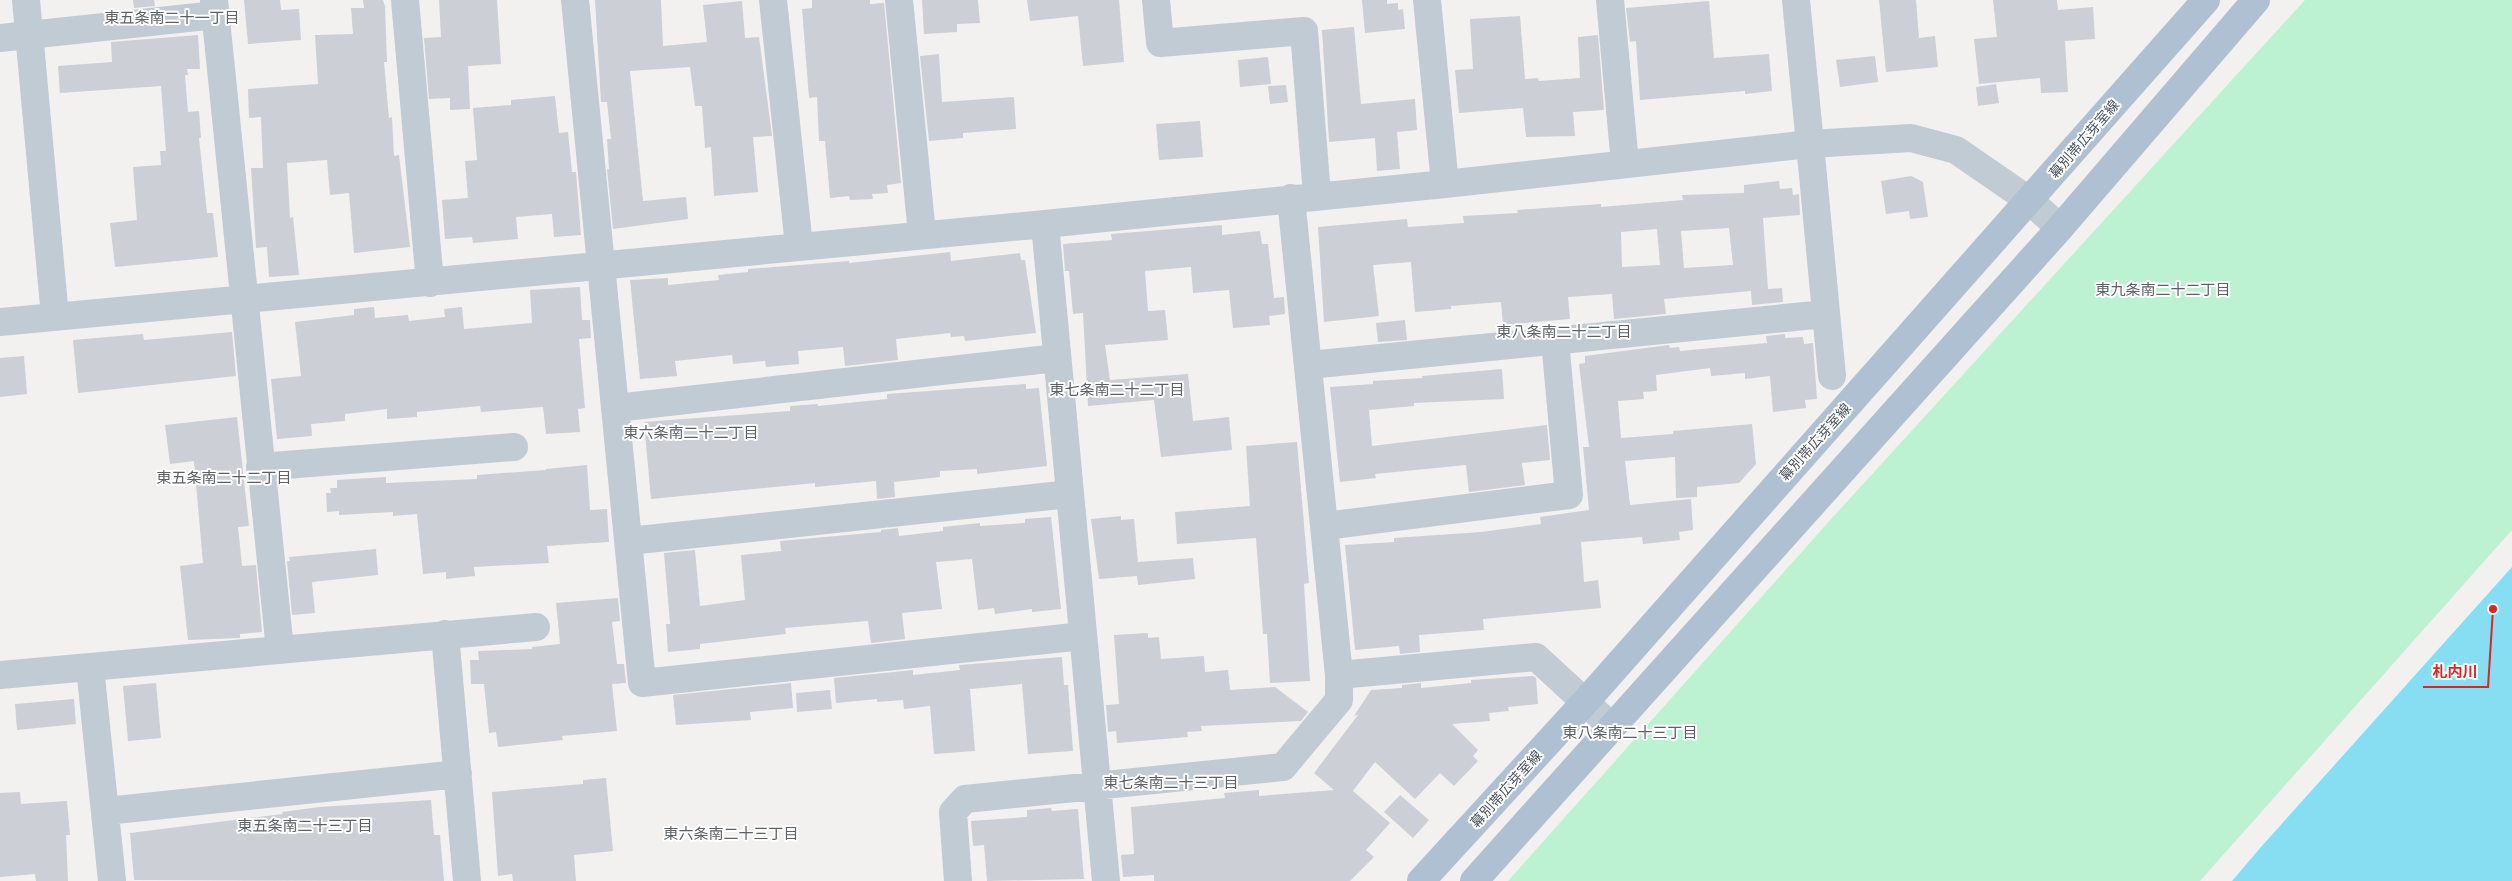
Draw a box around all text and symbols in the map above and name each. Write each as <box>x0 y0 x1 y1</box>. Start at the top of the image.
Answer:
district label: 東五条南二十一丁目 <box>104 9 240 27</box>
street label: 幕別帯広芽室線 <box>2046 97 2122 181</box>
district label: 東九条南二十二丁目 <box>2095 281 2231 299</box>
district label: 東八条南二十二丁目 <box>1496 323 1632 341</box>
district label: 東七条南二十二丁目 <box>1049 381 1185 399</box>
street label: 幕別帯広芽室線 <box>1776 400 1854 484</box>
district label: 東六条南二十二丁目 <box>623 424 759 442</box>
district label: 東五条南二十二丁目 <box>156 469 292 487</box>
callout: 札内川 <box>2423 657 2488 687</box>
text: 札内川 <box>2432 663 2478 681</box>
district label: 東八条南二十三丁目 <box>1562 724 1698 742</box>
street label: 幕別帯広芽室線 <box>1467 747 1545 831</box>
district label: 東七条南二十三丁目 <box>1103 774 1239 792</box>
district label: 東五条南二十三丁目 <box>237 817 373 835</box>
district label: 東六条南二十三丁目 <box>663 825 799 843</box>

